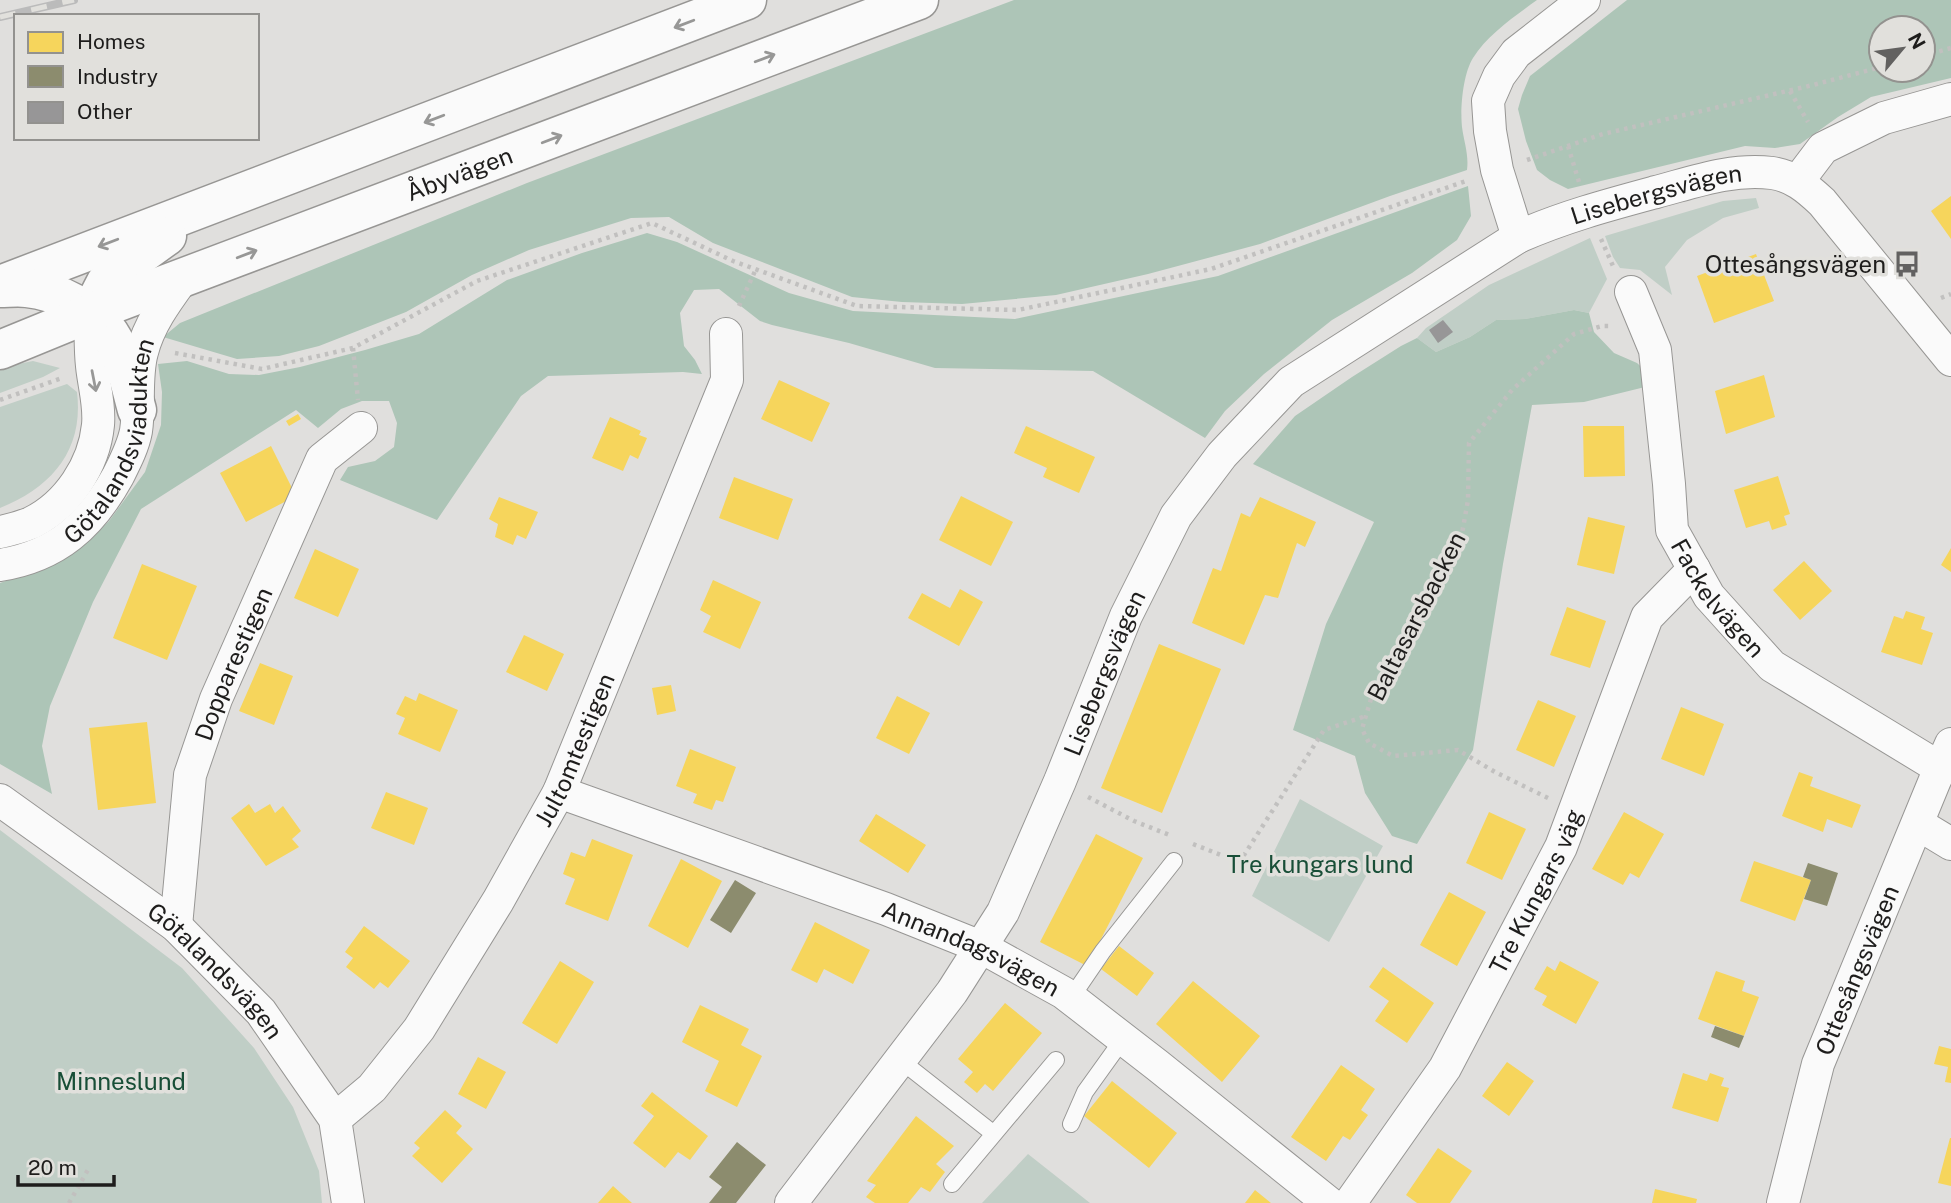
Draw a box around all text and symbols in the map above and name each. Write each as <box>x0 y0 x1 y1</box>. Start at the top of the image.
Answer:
legend <box>14 14 259 140</box>
north arrow <box>1867 14 1937 84</box>
one-way arrow <box>673 19 695 32</box>
text: Homes <box>77 29 145 54</box>
text: N <box>1904 29 1930 53</box>
one-way arrow <box>753 51 775 64</box>
text: Industry <box>77 64 158 89</box>
text: Other <box>77 99 133 124</box>
one-way arrow <box>424 114 446 126</box>
one-way arrow <box>540 131 562 144</box>
street label: Åbyvägen <box>402 141 516 206</box>
street label: Lisebergsvägen <box>1567 158 1743 230</box>
one-way arrow <box>98 238 120 251</box>
one-way arrow <box>236 246 258 259</box>
bus stop icon: Ottesångsvägen <box>1892 249 1922 279</box>
place label: Ottesångsvägen <box>1705 250 1886 278</box>
street label: Götalandsviadukten <box>58 334 159 549</box>
one-way arrow <box>88 369 102 392</box>
street label: Baltasarsbacken <box>1361 527 1471 705</box>
street label: Fackelvägen <box>1666 534 1771 663</box>
street label: Dopparestigen <box>189 583 278 744</box>
street label: Lisebergsvägen <box>1058 585 1151 760</box>
street label: Jultomtestigen <box>529 669 620 831</box>
street label: Tre Kungars väg <box>1483 805 1588 978</box>
park label: Tre kungars lund <box>1226 850 1414 878</box>
street label: Ottesångsvägen <box>1809 881 1904 1059</box>
street label: Annandagsvägen <box>878 895 1065 1002</box>
street label: Götalandsvägen <box>143 897 289 1044</box>
park label: Minneslund <box>56 1067 186 1095</box>
scale bar <box>18 1144 114 1188</box>
text: 20 m <box>28 1155 77 1180</box>

